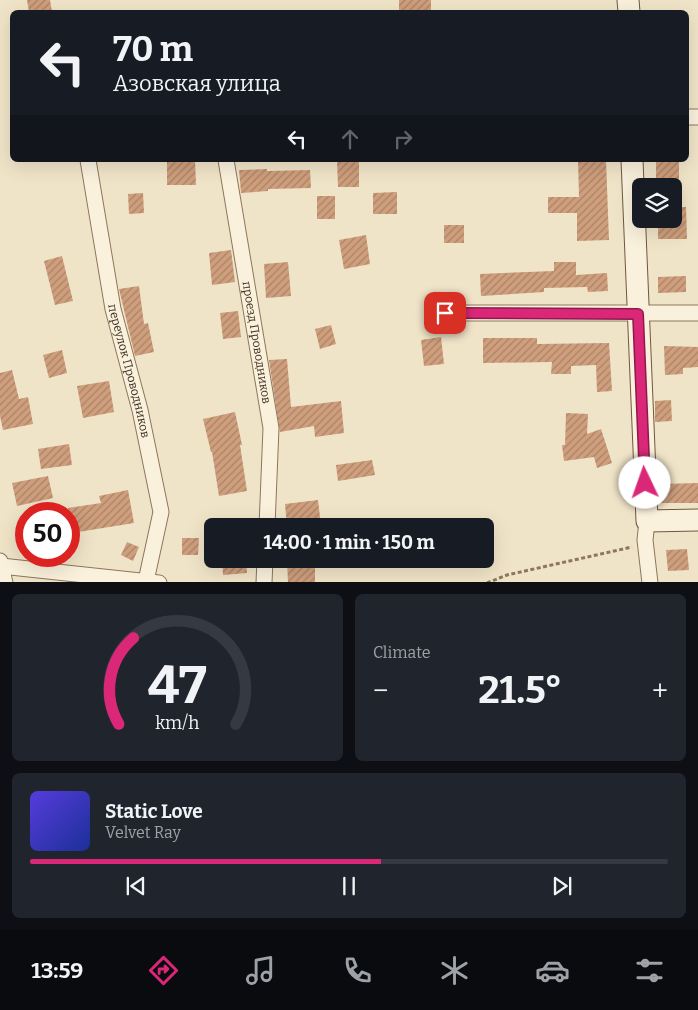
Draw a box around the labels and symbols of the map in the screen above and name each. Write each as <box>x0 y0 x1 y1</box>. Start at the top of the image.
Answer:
street label: проезд Проводников <box>239 280 274 405</box>
pin <box>424 292 466 334</box>
street label: переулок Проводников <box>105 303 153 439</box>
position arrow <box>618 456 670 508</box>
speed limit sign: 50 <box>15 502 80 567</box>

